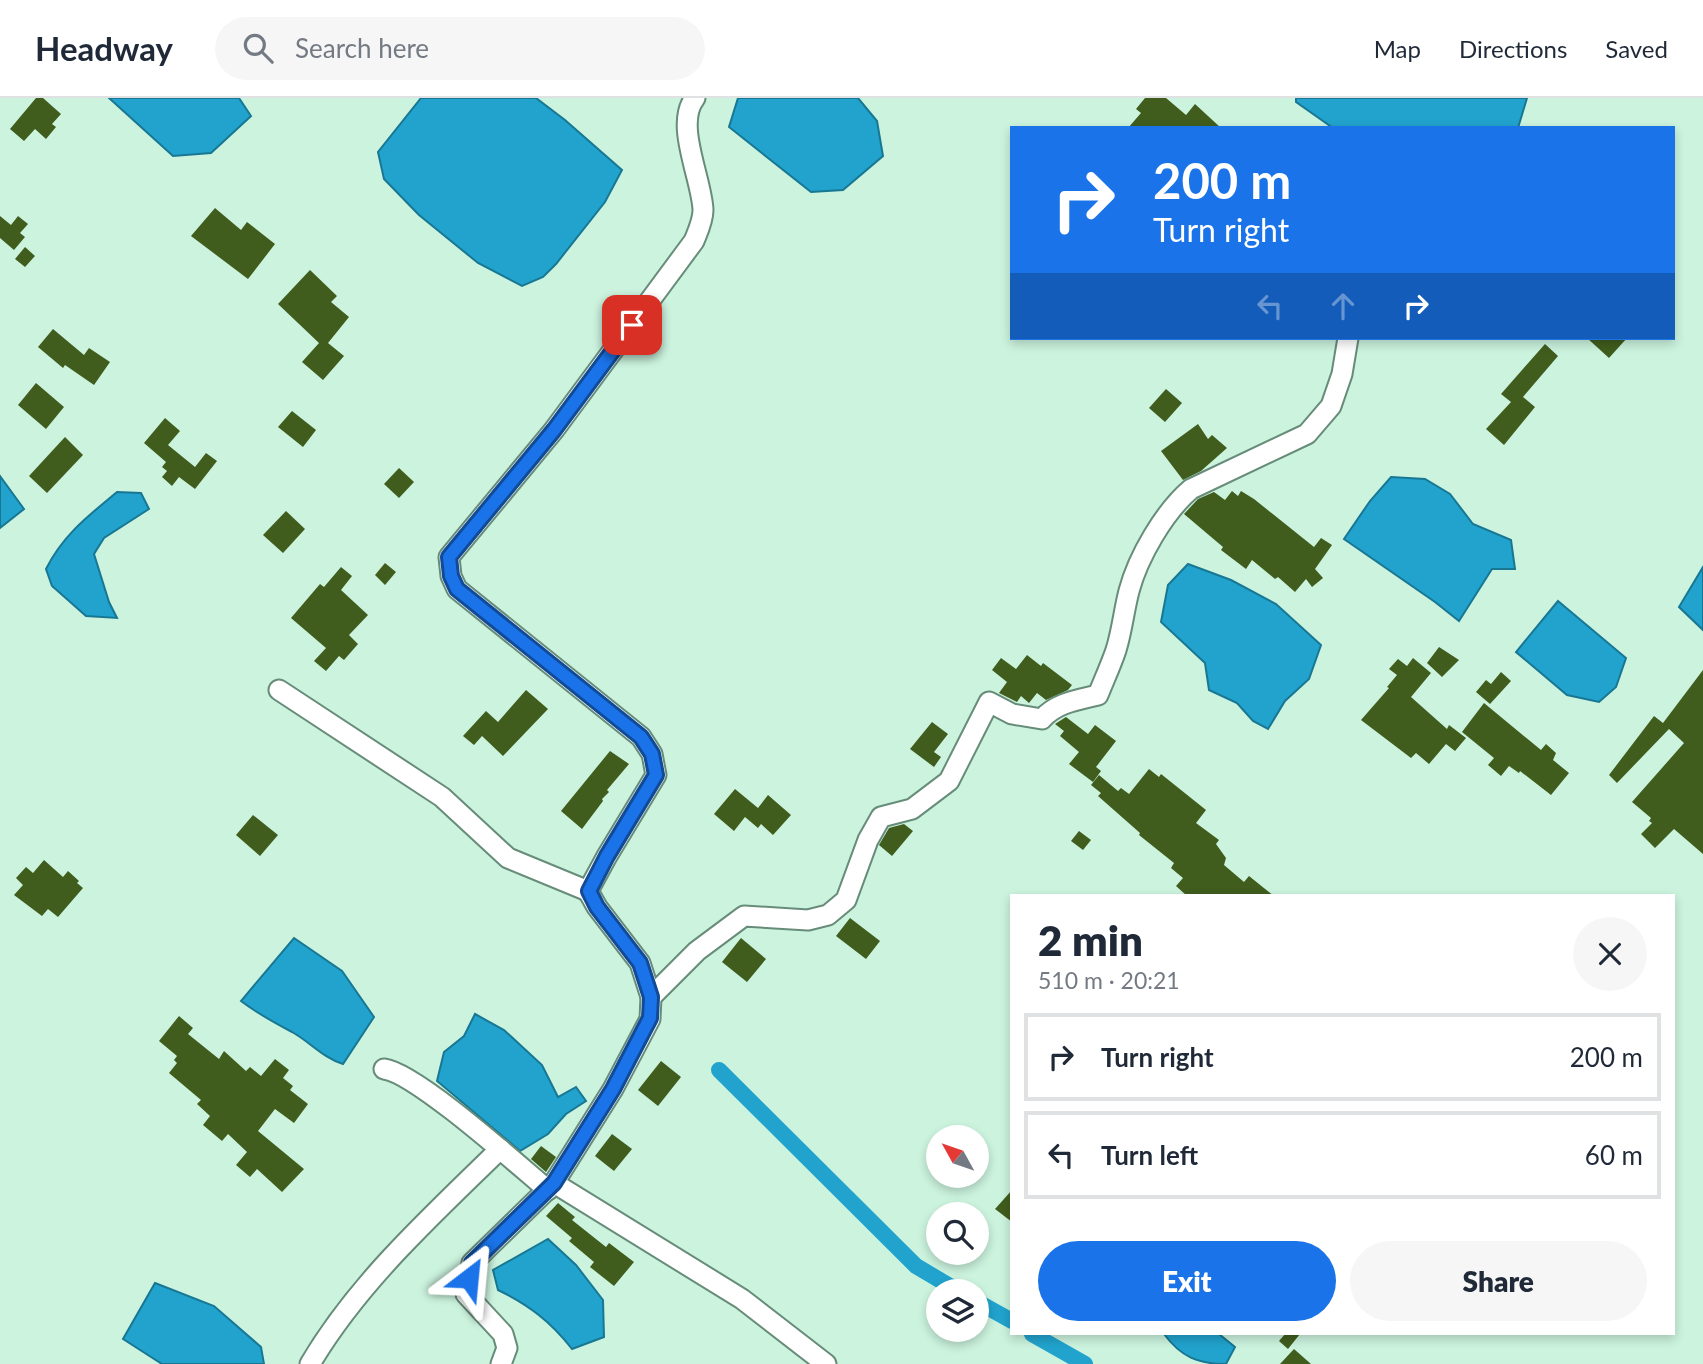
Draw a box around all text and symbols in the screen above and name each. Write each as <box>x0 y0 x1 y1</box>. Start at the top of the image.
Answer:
search box <box>215 17 705 80</box>
text: Headway <box>35 28 173 68</box>
icon: search <box>239 29 277 67</box>
text: Search here <box>295 32 429 64</box>
text: Map <box>1374 34 1421 63</box>
text: Directions <box>1459 34 1567 63</box>
text: Saved <box>1605 34 1668 63</box>
text: 200 m <box>1153 151 1291 209</box>
icon: right <box>1038 154 1129 245</box>
text: Turn right <box>1153 210 1289 249</box>
icon: left <box>1251 287 1289 325</box>
icon: ahead <box>1324 287 1362 325</box>
icon: right <box>1397 287 1435 325</box>
pin <box>602 295 662 355</box>
icon: arrive <box>613 306 651 344</box>
text: 2 min <box>1038 915 1143 965</box>
button: close <box>1573 917 1647 991</box>
text: 510 m · 20:21 <box>1038 966 1180 994</box>
icon: right <box>1042 1038 1080 1076</box>
text: Turn right <box>1101 1041 1214 1073</box>
text: 200 m <box>1570 1041 1643 1073</box>
north arrow <box>926 1125 989 1188</box>
map controls <box>926 1125 989 1342</box>
icon: left <box>1042 1136 1080 1174</box>
text: Turn left <box>1101 1139 1198 1171</box>
text: 60 m <box>1585 1139 1643 1171</box>
button: search <box>926 1202 989 1265</box>
position arrow <box>432 1241 506 1315</box>
button: Exit <box>1038 1241 1336 1321</box>
button: Share <box>1350 1241 1647 1321</box>
button: layers <box>926 1279 989 1342</box>

